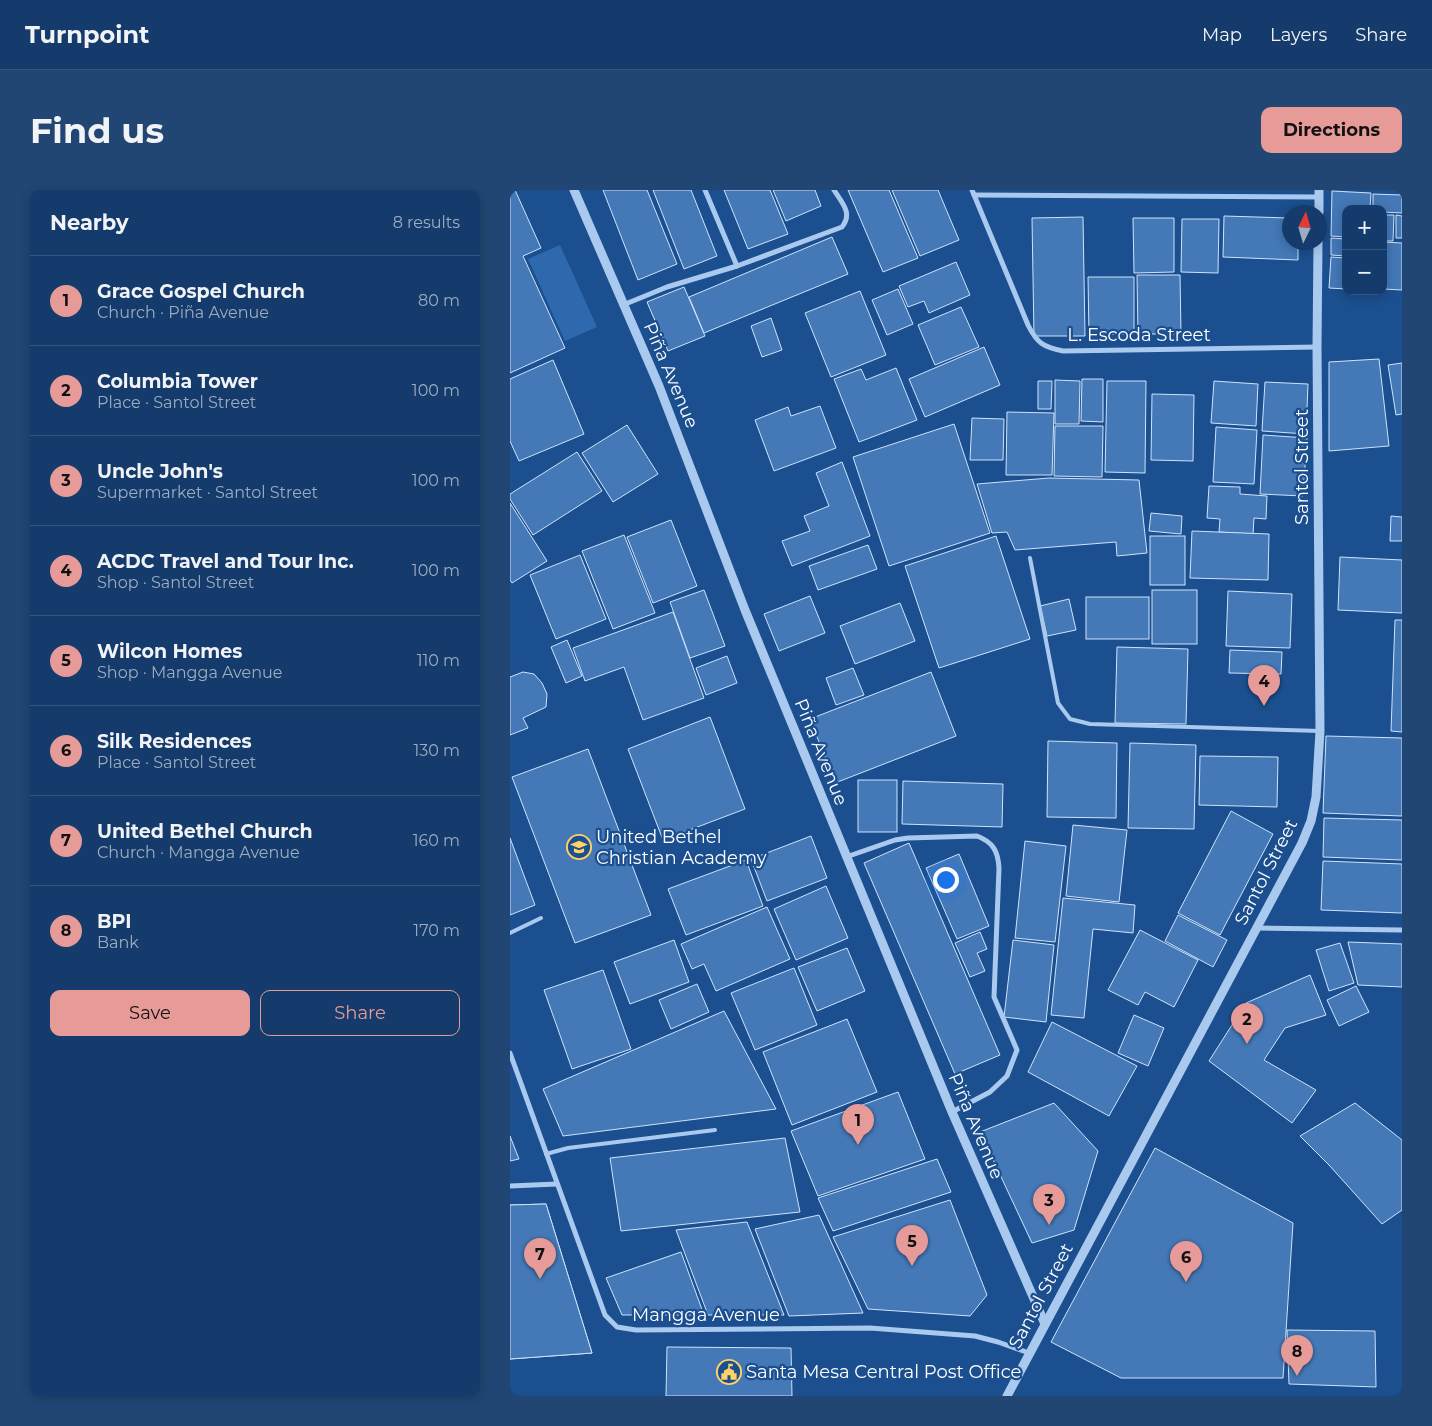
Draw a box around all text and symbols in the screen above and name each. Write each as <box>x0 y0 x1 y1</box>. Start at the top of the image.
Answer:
text: Turnpoint <box>25 20 149 49</box>
text: Map <box>1202 24 1242 46</box>
text: Layers <box>1270 24 1327 46</box>
text: Share <box>1355 24 1407 46</box>
button: Directions <box>1261 107 1402 153</box>
text: Find us <box>30 109 164 152</box>
north arrow <box>1282 205 1327 250</box>
map controls <box>1342 205 1387 295</box>
button: + <box>1342 205 1387 250</box>
text: Nearby <box>50 210 129 235</box>
text: 8 results <box>393 213 460 232</box>
button: − <box>1342 250 1387 295</box>
text: Grace Gospel Church <box>97 280 305 303</box>
text: 1 <box>63 291 69 310</box>
text: 80 m <box>418 291 460 310</box>
text: Church · Piña Avenue <box>97 303 269 322</box>
street label: Piña Avenue <box>639 319 703 432</box>
street label: L. Escoda Street <box>1067 324 1211 346</box>
text: Columbia Tower <box>97 370 258 393</box>
text: 2 <box>61 381 71 400</box>
text: 100 m <box>412 381 460 400</box>
text: Place · Santol Street <box>97 393 256 412</box>
street label: Santol Street <box>1291 409 1313 525</box>
text: Uncle John's <box>97 460 223 483</box>
text: 3 <box>61 471 71 490</box>
text: 100 m <box>412 471 460 490</box>
text: Supermarket · Santol Street <box>97 483 318 502</box>
text: ACDC Travel and Tour Inc. <box>97 550 354 573</box>
text: 4 <box>60 561 72 580</box>
text: 100 m <box>412 561 460 580</box>
text: Shop · Santol Street <box>97 573 254 592</box>
text: Wilcon Homes <box>97 640 242 663</box>
text: 5 <box>61 651 71 670</box>
text: 110 m <box>417 651 460 670</box>
text: Shop · Mangga Avenue <box>97 663 282 682</box>
pin: 4 <box>1248 665 1280 706</box>
street label: Piña Avenue <box>790 695 852 809</box>
text: Silk Residences <box>97 730 252 753</box>
text: 6 <box>61 741 71 760</box>
text: 130 m <box>413 741 460 760</box>
text: Place · Santol Street <box>97 753 256 772</box>
street label: Santol Street <box>1230 815 1302 929</box>
text: United Bethel Church <box>97 820 313 843</box>
place label: United Bethel Christian Academy <box>596 826 767 869</box>
text: 7 <box>61 831 71 850</box>
text: 160 m <box>413 831 460 850</box>
school or university icon: United Bethel Christian Academy <box>566 834 592 860</box>
text: Church · Mangga Avenue <box>97 843 300 862</box>
your location <box>933 867 959 893</box>
text: BPI <box>97 910 132 933</box>
text: 8 <box>61 921 71 940</box>
text: 170 m <box>413 921 460 940</box>
text: Bank <box>97 933 139 952</box>
button: Save <box>50 990 250 1036</box>
button: Share <box>260 990 460 1036</box>
pin: 2 <box>1231 1003 1263 1044</box>
street label: Piña Avenue <box>944 1070 1008 1183</box>
pin: 1 <box>842 1104 874 1145</box>
pin: 3 <box>1033 1184 1065 1225</box>
pin: 5 <box>896 1225 928 1266</box>
pin: 7 <box>524 1238 556 1279</box>
street label: Santol Street <box>1004 1240 1078 1352</box>
pin: 6 <box>1170 1241 1202 1282</box>
street label: Mangga Avenue <box>632 1304 780 1326</box>
pin: 8 <box>1281 1335 1313 1376</box>
public building icon: Santa Mesa Central Post Office <box>716 1359 742 1385</box>
place label: Santa Mesa Central Post Office <box>746 1361 1022 1383</box>

